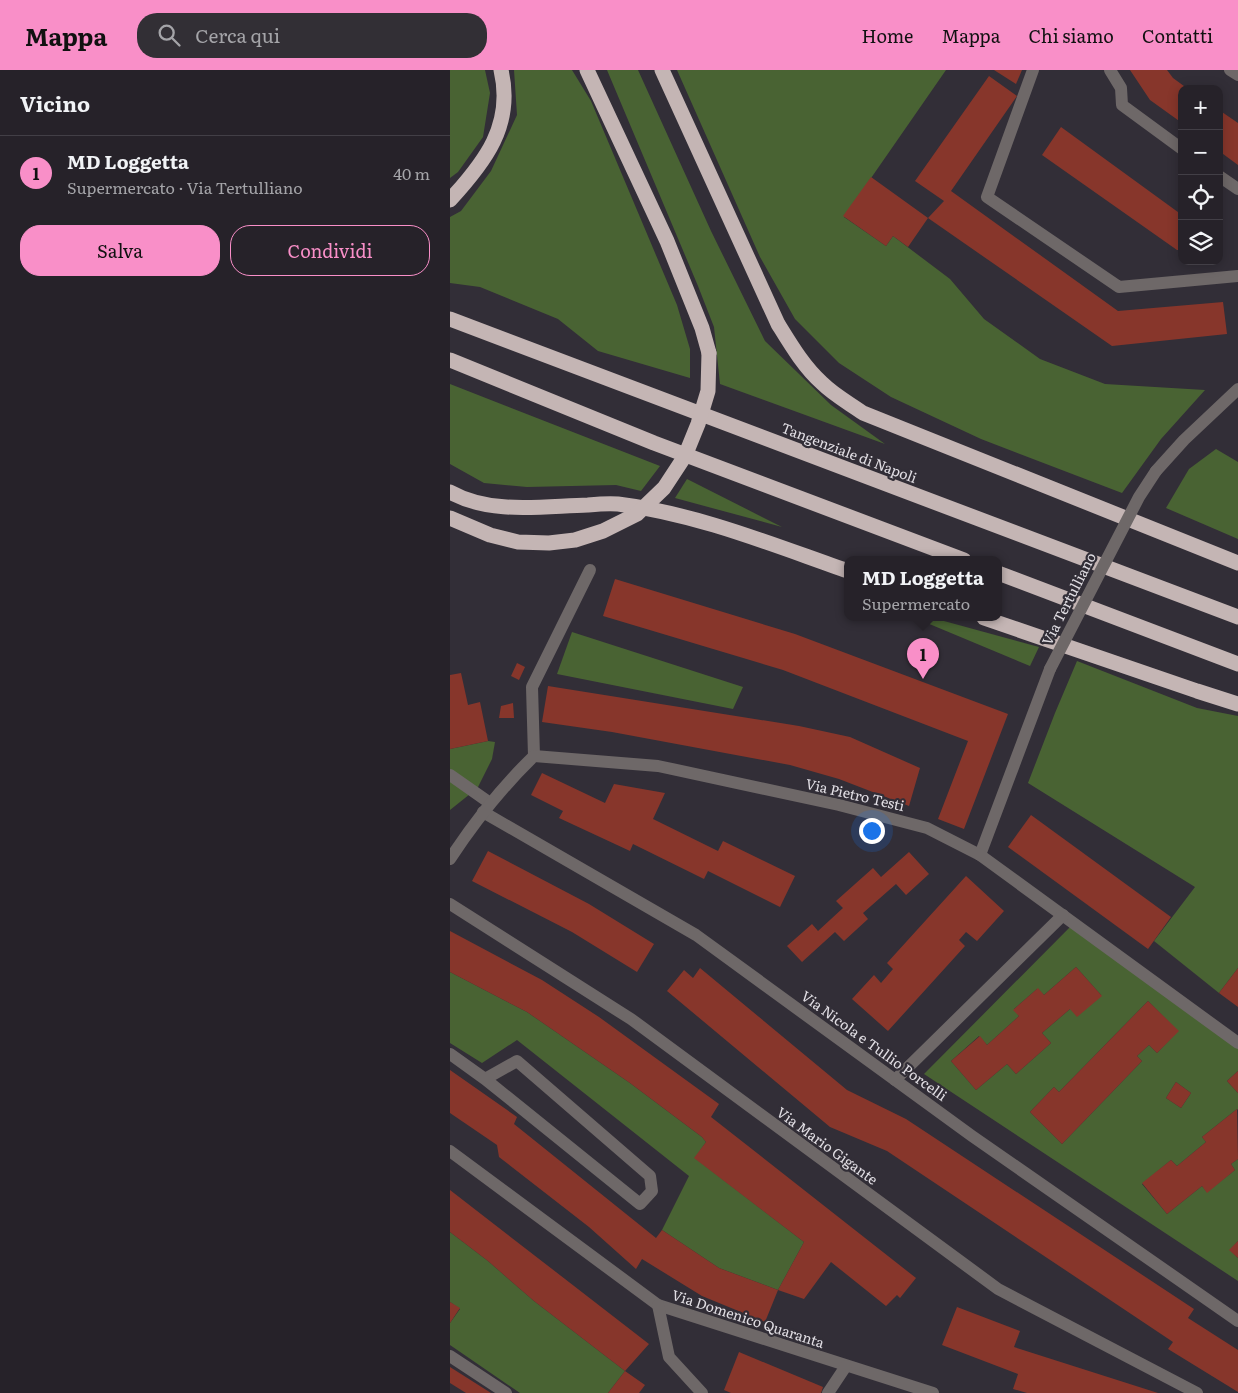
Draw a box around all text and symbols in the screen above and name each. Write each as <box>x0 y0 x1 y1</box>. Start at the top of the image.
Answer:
search box <box>137 13 487 58</box>
text: Mappa <box>25 18 107 53</box>
icon: search <box>155 21 183 49</box>
text: Cerca qui <box>195 21 280 49</box>
text: Home <box>861 22 913 49</box>
text: Mappa <box>941 22 1000 49</box>
text: Chi siamo <box>1028 22 1114 49</box>
text: Contatti <box>1142 22 1213 49</box>
map controls <box>1178 85 1223 265</box>
button: + <box>1178 85 1223 130</box>
text: Vicino <box>20 87 90 118</box>
button: − <box>1178 130 1223 175</box>
text: MD Loggetta <box>67 147 189 175</box>
text: 1 <box>33 161 39 185</box>
text: 40 m <box>393 161 430 185</box>
text: Supermercato · Via Tertulliano <box>67 175 303 199</box>
button: locate <box>1178 175 1223 220</box>
button: layers <box>1178 220 1223 265</box>
button: Salva <box>20 225 220 276</box>
button: Condividi <box>230 225 430 276</box>
street label: Tangenziale di Napoli <box>779 417 920 487</box>
street label: Via Tertulliano <box>1036 549 1100 648</box>
popup <box>844 556 1002 621</box>
text: MD Loggetta <box>862 563 984 591</box>
text: Supermercato <box>862 591 970 615</box>
pin: 1 <box>907 638 939 679</box>
street label: Via Pietro Testi <box>804 773 907 815</box>
your location <box>859 818 885 844</box>
street label: Via Nicola e Tullio Porcelli <box>797 985 952 1105</box>
street label: Via Mario Gigante <box>773 1102 882 1189</box>
street label: Via Domenico Quaranta <box>669 1284 828 1352</box>

